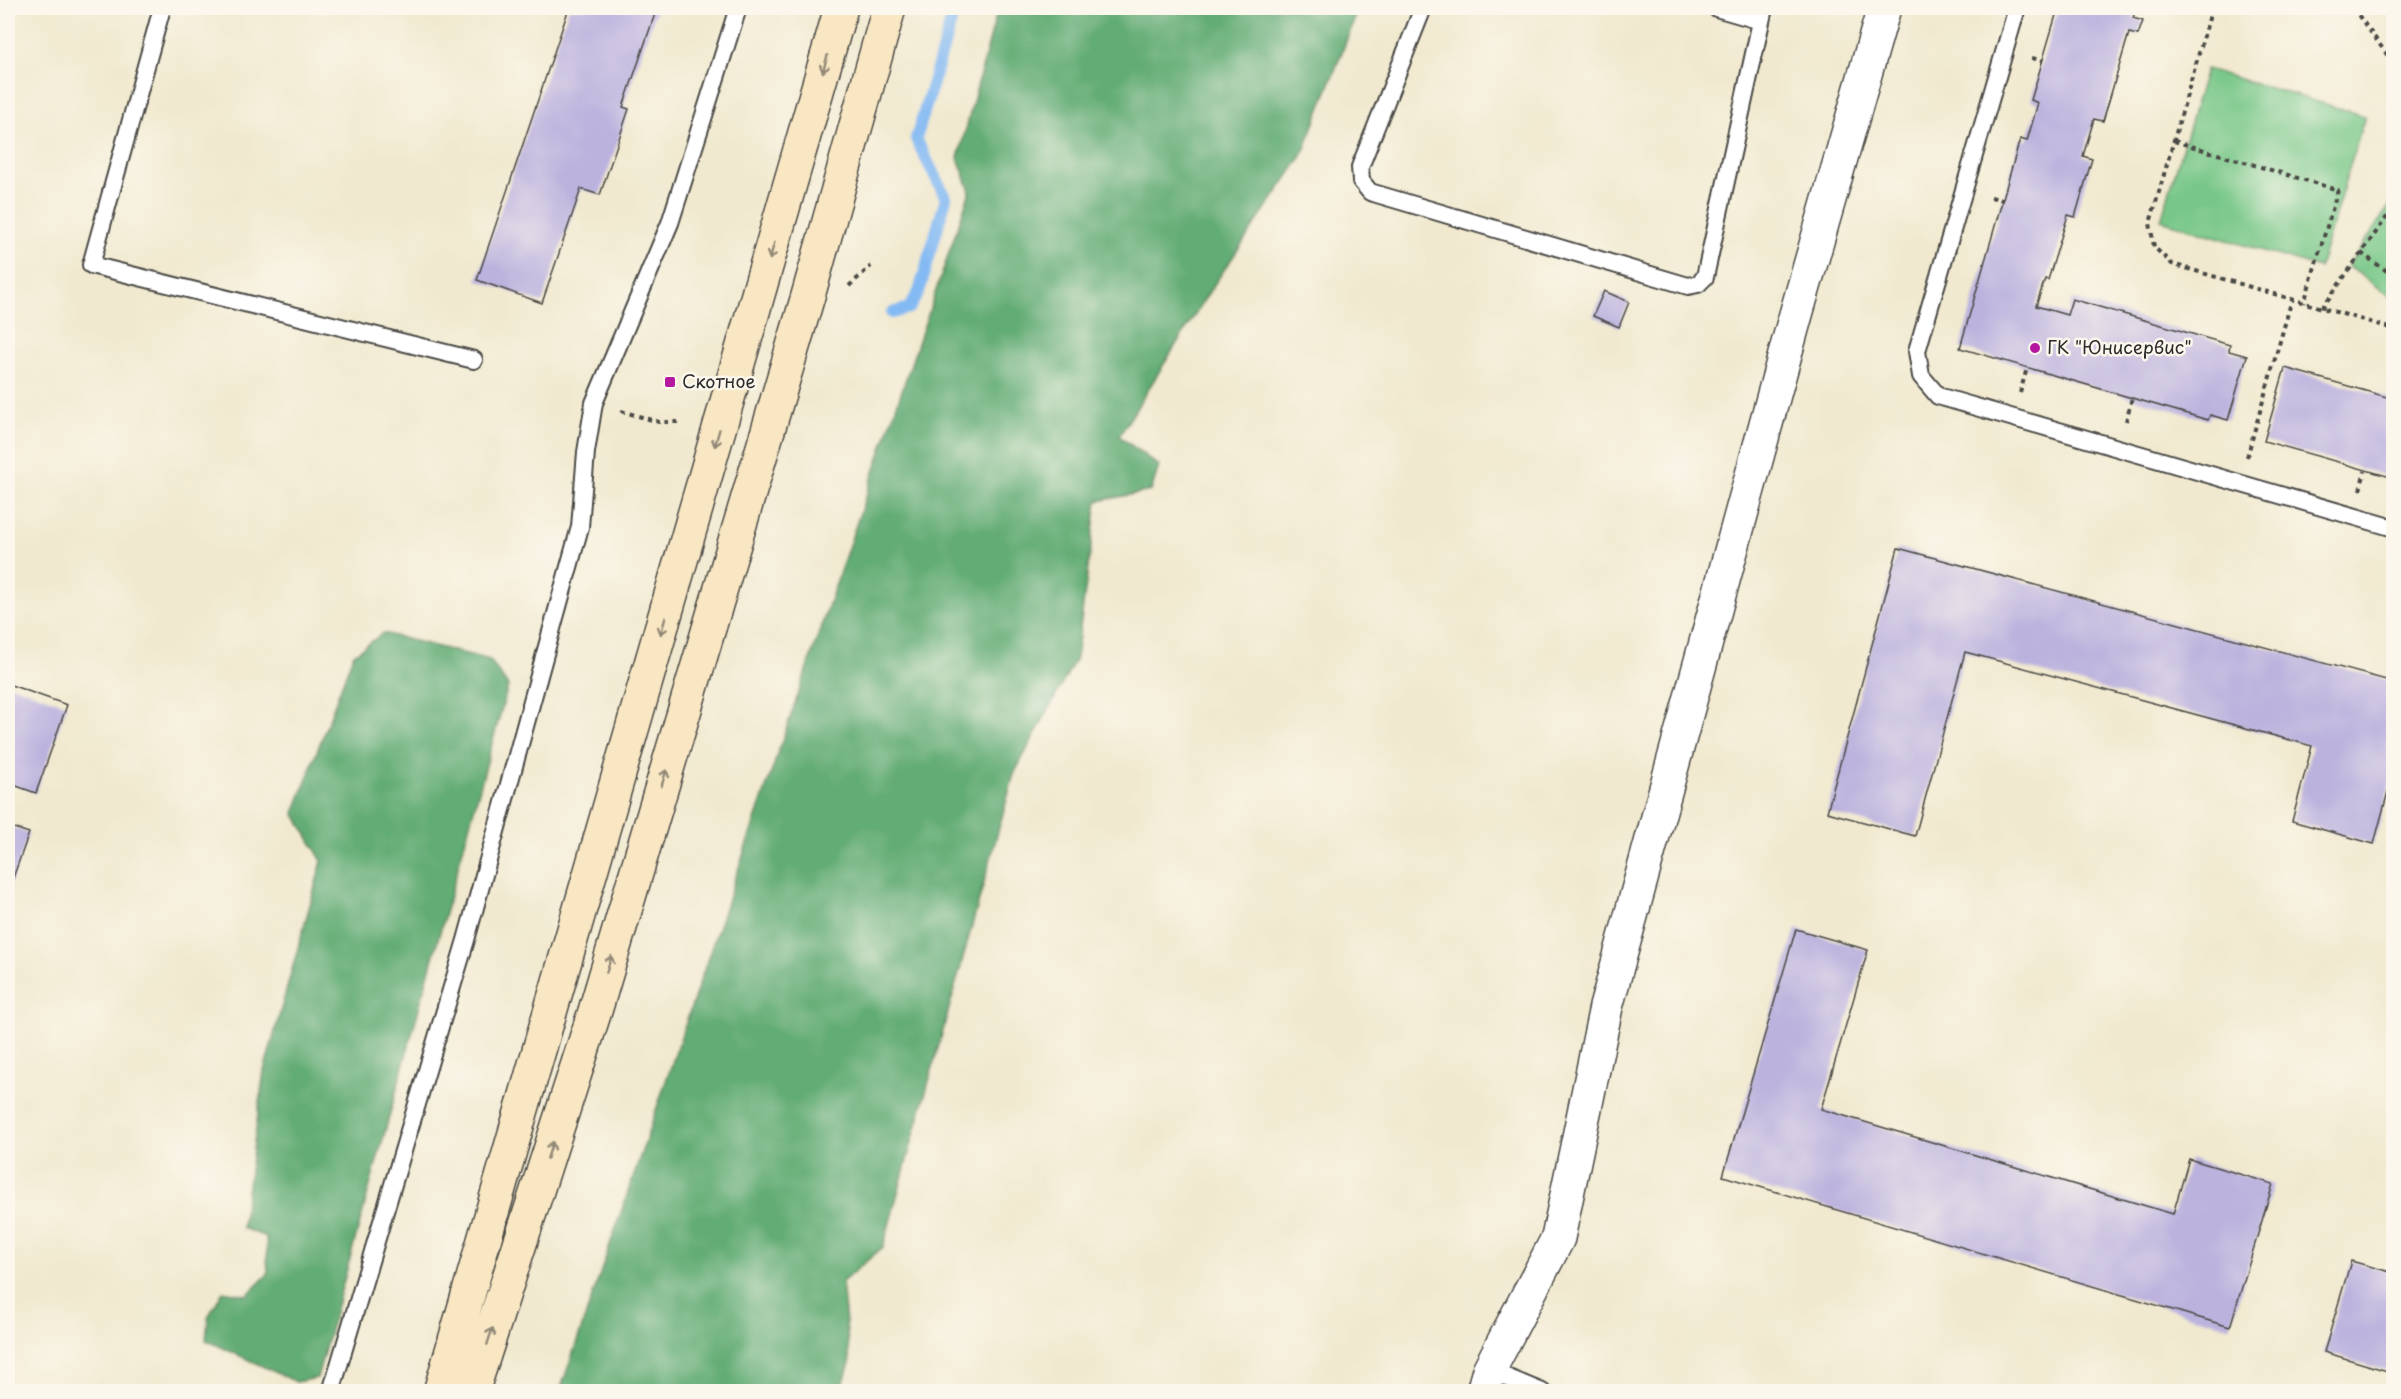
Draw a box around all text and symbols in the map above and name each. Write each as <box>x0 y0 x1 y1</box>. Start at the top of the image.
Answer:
one-way arrow <box>819 54 830 73</box>
one-way arrow <box>766 241 777 260</box>
place label: ГК "Юнисервис" <box>2047 333 2192 360</box>
marker: ГК "Юнисервис" <box>2028 341 2042 355</box>
place label: Скотное <box>682 367 756 394</box>
marker: Скотное <box>663 375 677 389</box>
one-way arrow <box>711 429 722 448</box>
one-way arrow <box>657 616 668 635</box>
one-way arrow <box>659 768 670 787</box>
one-way arrow <box>604 955 615 974</box>
one-way arrow <box>545 1141 556 1160</box>
one-way arrow <box>485 1327 496 1346</box>

